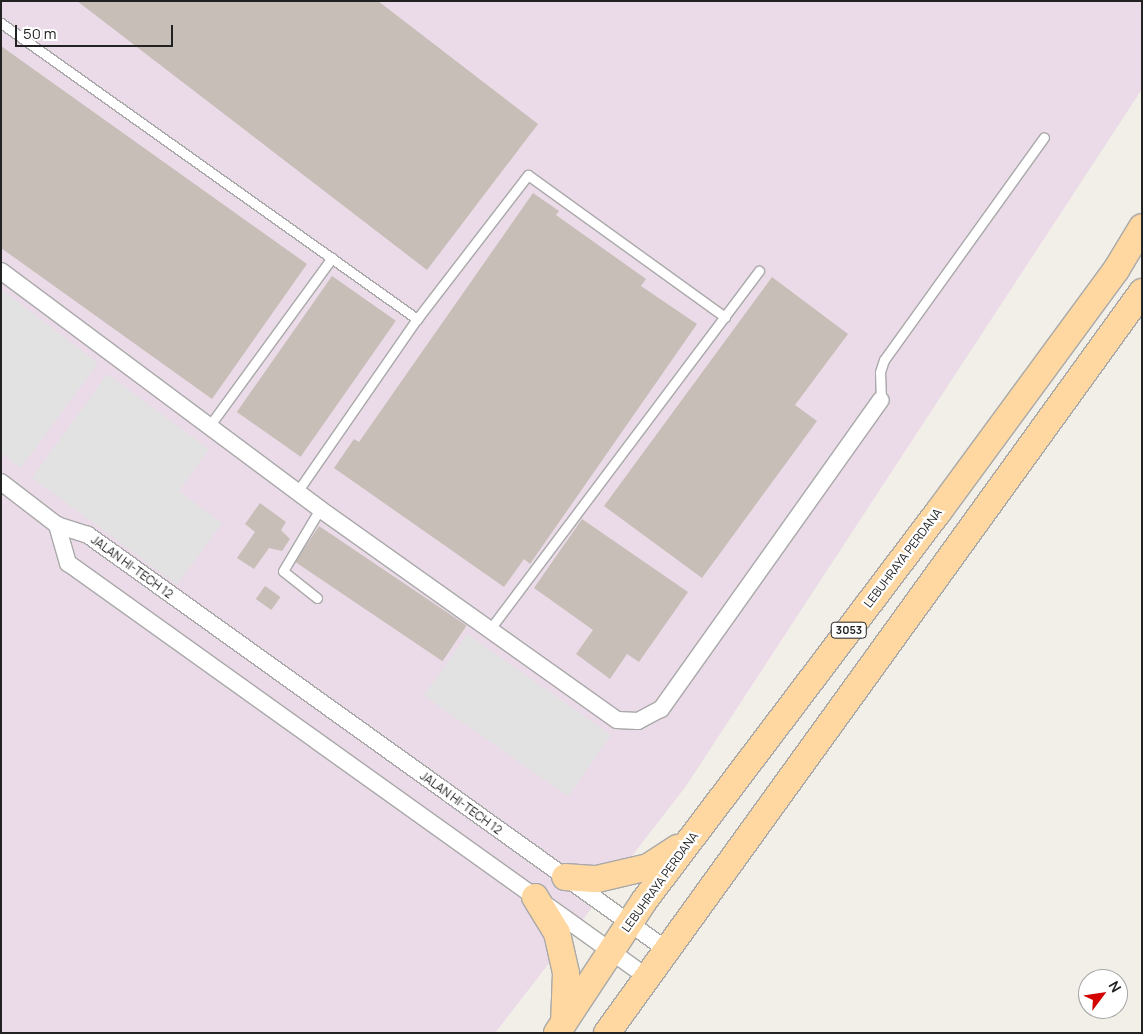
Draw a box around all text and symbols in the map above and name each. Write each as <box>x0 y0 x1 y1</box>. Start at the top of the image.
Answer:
scale bar <box>18 15 175 47</box>
text: 50 m <box>23 23 57 44</box>
street label: LEBUHRAYA PERDANA <box>861 506 945 610</box>
street label: JALAN HI-TECH 12 <box>88 532 176 602</box>
road number: 3053 <box>830 622 868 638</box>
street label: JALAN HI-TECH 12 <box>417 768 505 838</box>
street label: LEBUHRAYA PERDANA <box>619 829 701 935</box>
north arrow <box>1078 969 1128 1019</box>
text: N <box>1105 977 1126 996</box>

